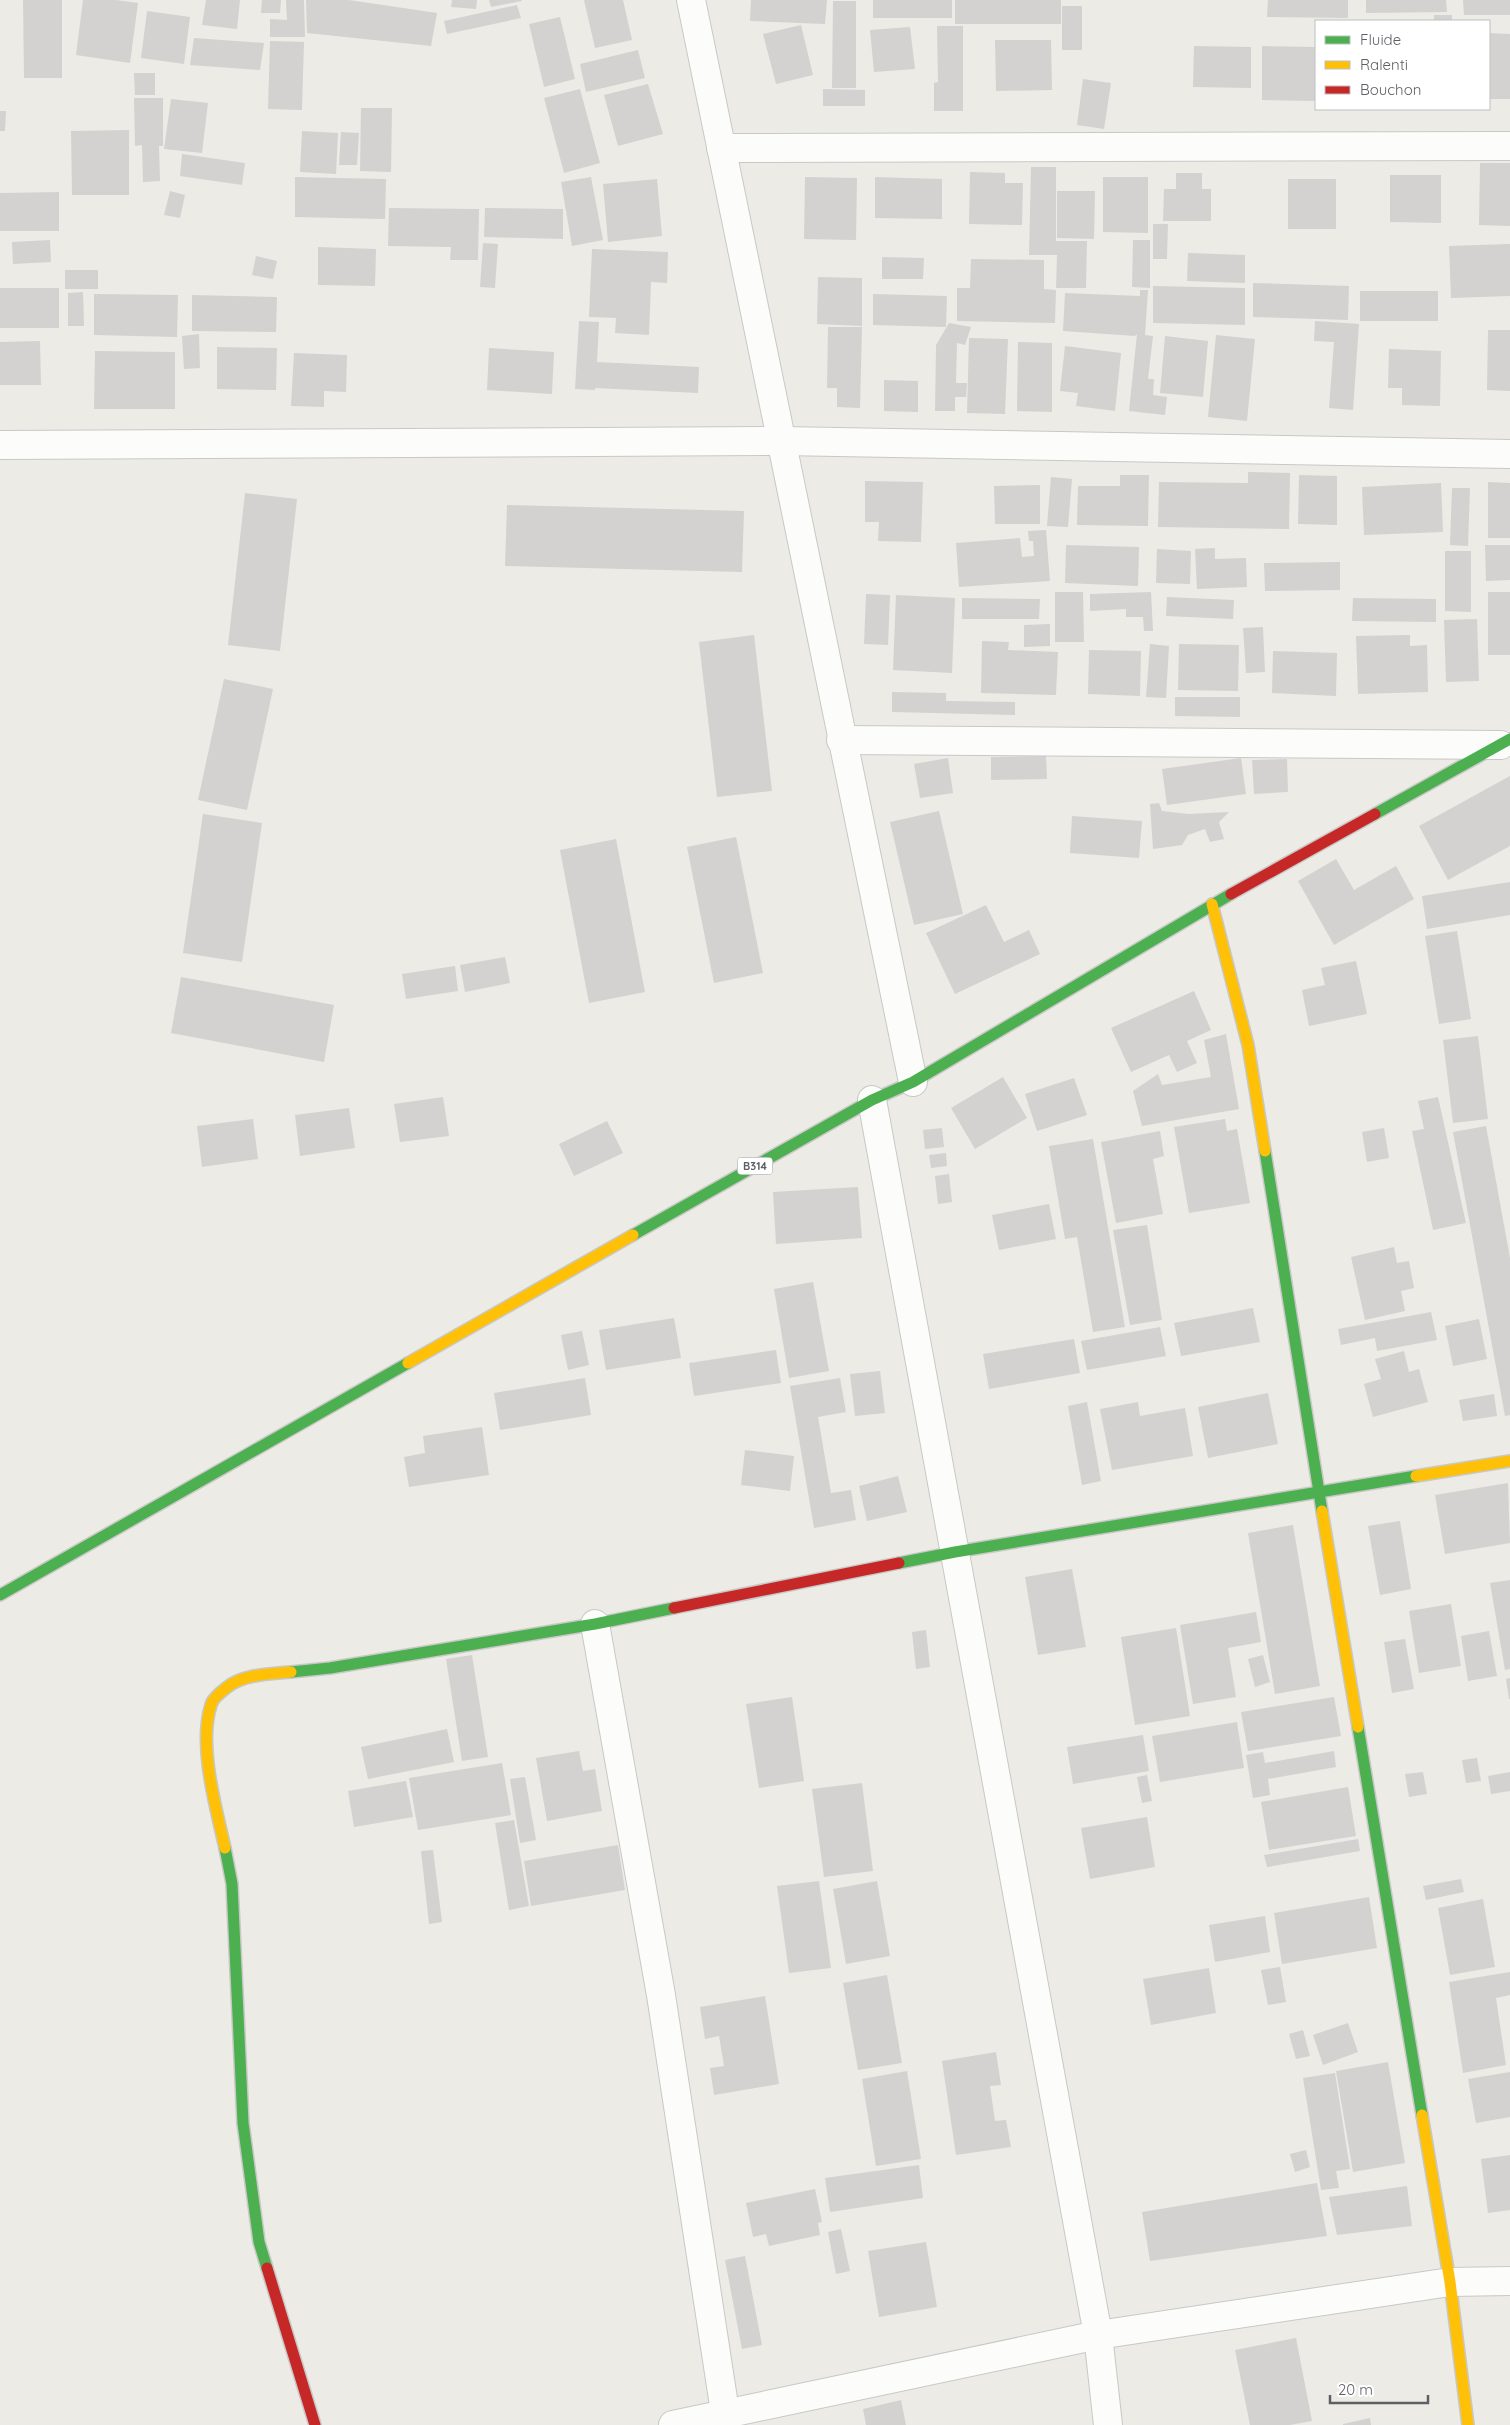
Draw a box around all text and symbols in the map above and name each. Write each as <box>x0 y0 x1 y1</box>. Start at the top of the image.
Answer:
legend <box>1315 20 1490 110</box>
text: Fluide <box>1360 30 1401 49</box>
text: Ralenti <box>1360 55 1408 74</box>
text: Bouchon <box>1360 80 1421 99</box>
road number: B314 <box>738 1158 772 1174</box>
scale bar <box>1330 2372 1428 2404</box>
text: 20 m <box>1338 2380 1373 2399</box>

